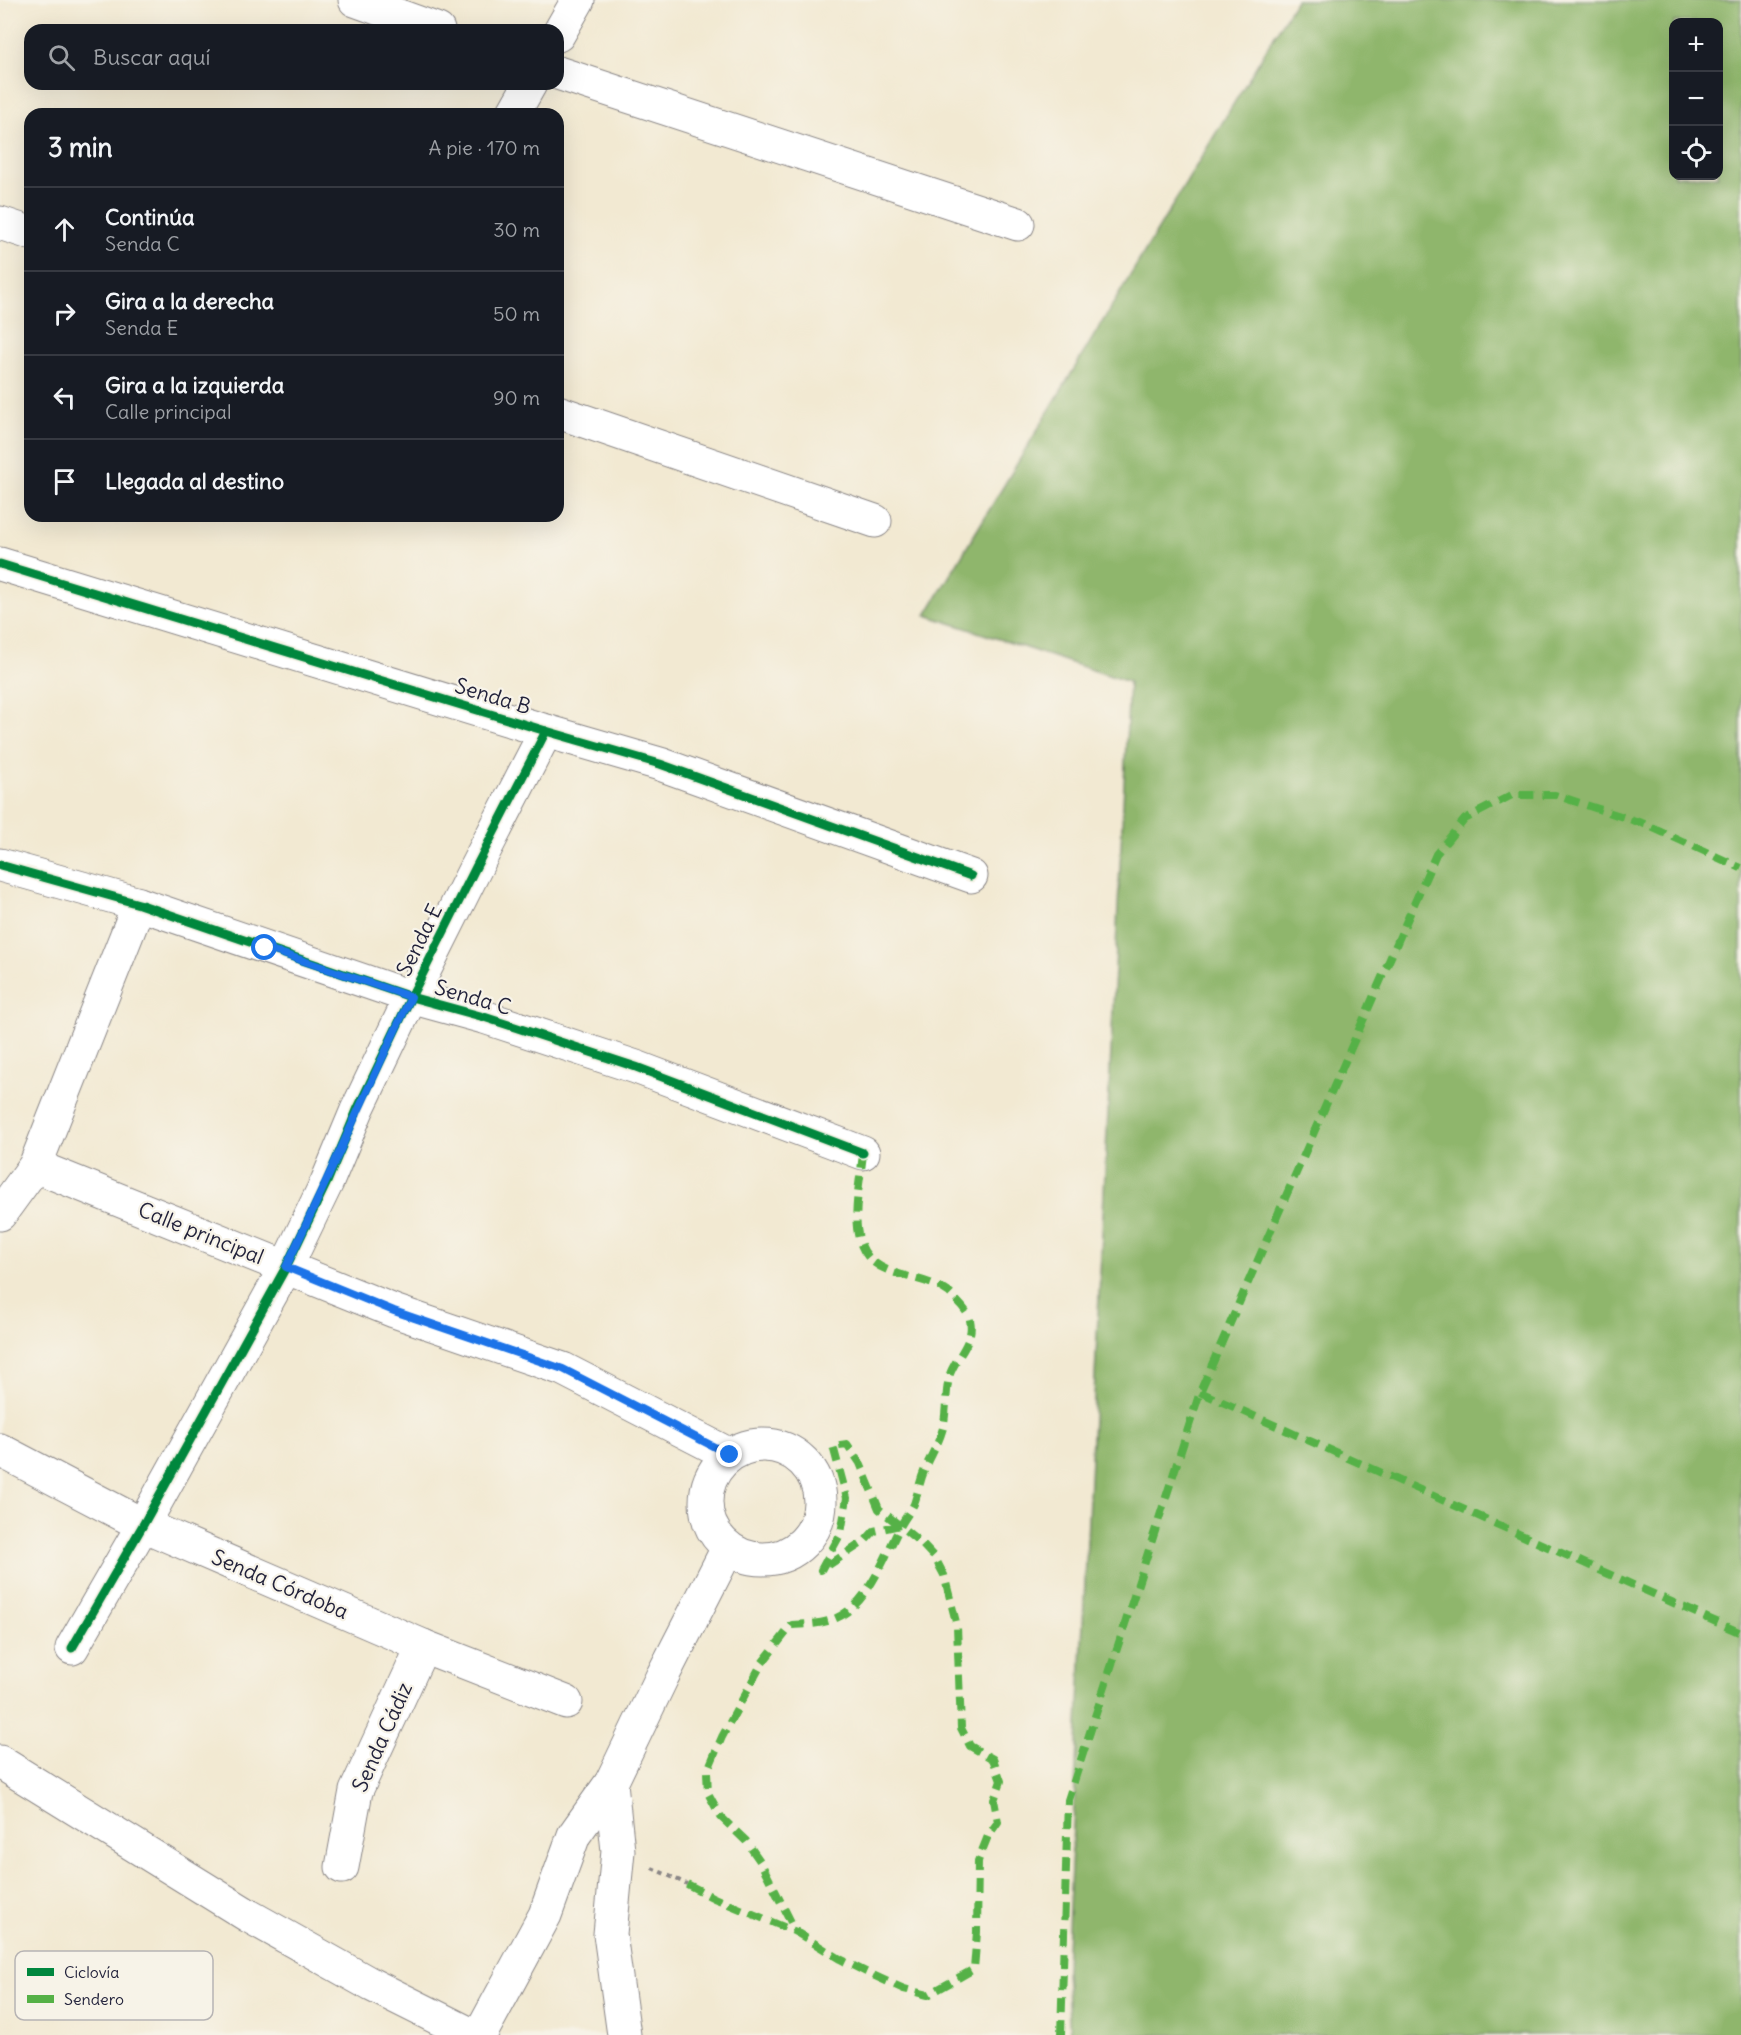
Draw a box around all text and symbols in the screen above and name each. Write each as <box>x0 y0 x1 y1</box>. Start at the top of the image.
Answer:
map controls <box>1669 18 1723 180</box>
button: + <box>1669 18 1723 72</box>
search box <box>24 24 564 90</box>
icon: search <box>45 41 78 74</box>
text: Buscar aquí <box>93 43 210 71</box>
button: − <box>1669 72 1723 126</box>
button: locate <box>1669 126 1723 180</box>
text: 3 min <box>48 131 113 164</box>
text: A pie · 170 m <box>429 135 540 160</box>
text: Continúa <box>105 203 194 231</box>
icon: ahead <box>48 213 81 246</box>
text: 30 m <box>493 217 540 242</box>
text: Senda C <box>105 231 180 256</box>
text: Gira a la derecha <box>105 287 274 315</box>
icon: right <box>48 297 81 330</box>
text: 50 m <box>493 301 540 326</box>
text: Senda E <box>105 315 178 340</box>
text: Gira a la izquierda <box>105 371 284 399</box>
icon: left <box>48 381 81 414</box>
text: 90 m <box>493 385 540 410</box>
text: Calle principal <box>105 399 232 424</box>
icon: arrive <box>48 465 81 498</box>
text: Llegada al destino <box>105 467 284 495</box>
street label: Senda B <box>452 672 534 720</box>
street label: Senda E <box>390 900 448 980</box>
route start <box>251 934 277 960</box>
street label: Senda C <box>432 973 515 1021</box>
street label: Calle principal <box>134 1196 268 1270</box>
route end <box>716 1441 742 1467</box>
street label: Senda Córdoba <box>208 1543 352 1625</box>
street label: Senda Cádiz <box>346 1678 418 1796</box>
legend <box>15 1951 213 2020</box>
text: Ciclovía <box>64 1962 119 1982</box>
text: Sendero <box>64 1989 124 2009</box>

